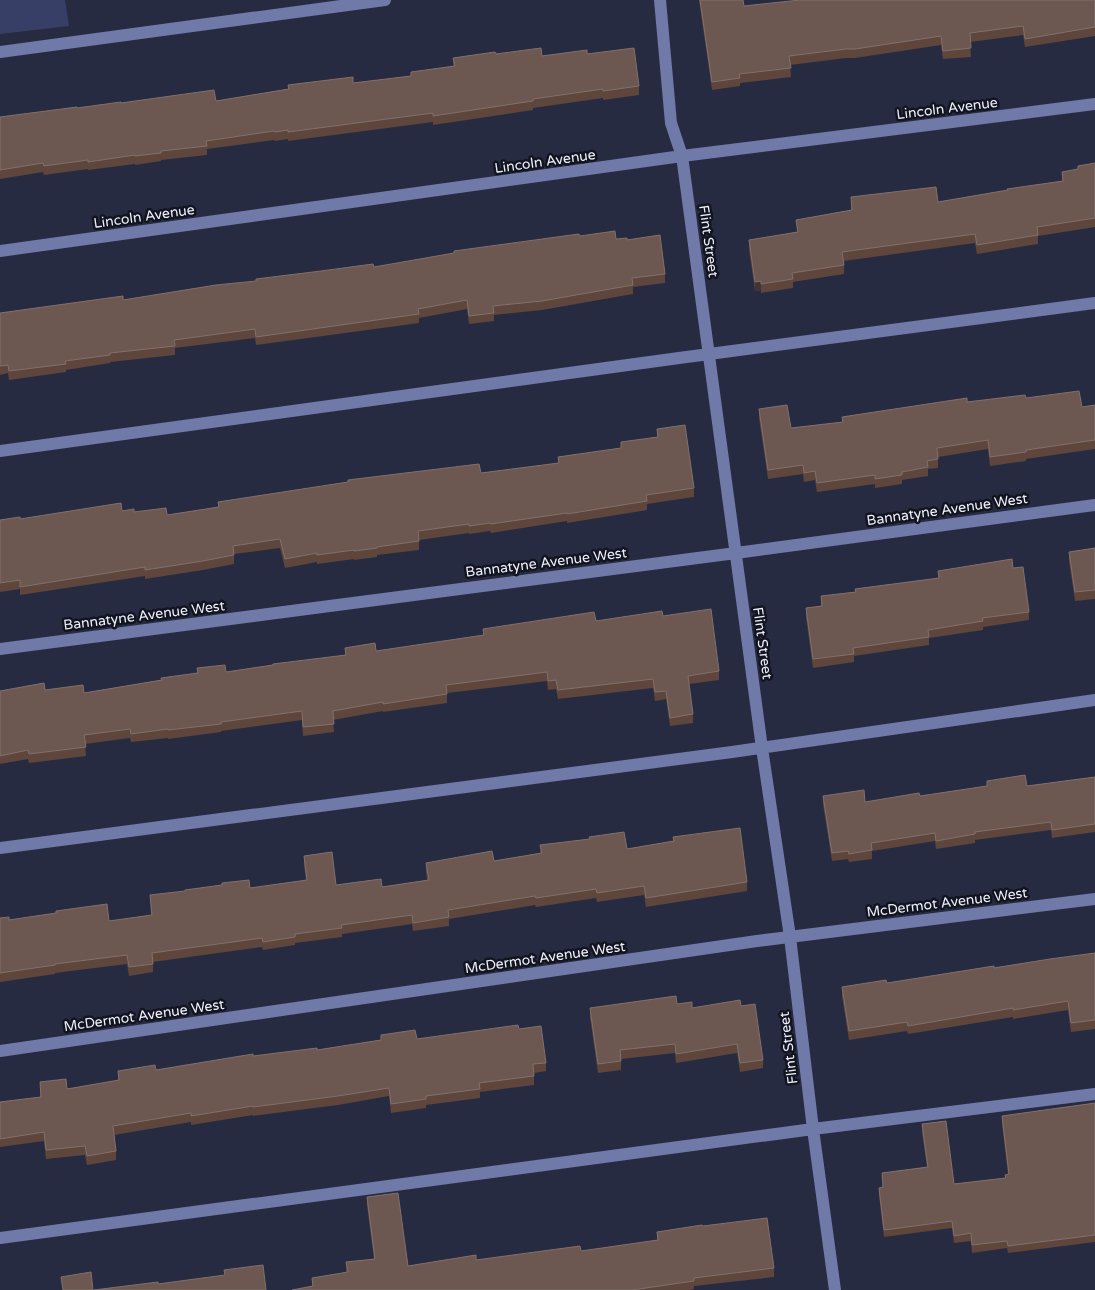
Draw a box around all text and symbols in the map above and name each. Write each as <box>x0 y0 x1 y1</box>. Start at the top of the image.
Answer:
street label: Lincoln Avenue <box>896 94 999 123</box>
street label: Lincoln Avenue <box>493 146 597 177</box>
street label: Lincoln Avenue <box>92 201 196 232</box>
street label: Flint Street <box>695 204 722 279</box>
street label: Bannatyne Avenue West <box>865 490 1029 529</box>
street label: Bannatyne Avenue West <box>464 544 628 581</box>
street label: Bannatyne Avenue West <box>62 597 226 634</box>
street label: Flint Street <box>749 606 776 681</box>
street label: McDermot Avenue West <box>866 884 1029 921</box>
street label: McDermot Avenue West <box>464 938 627 977</box>
street label: McDermot Avenue West <box>63 996 226 1035</box>
street label: Flint Street <box>776 1010 801 1085</box>

